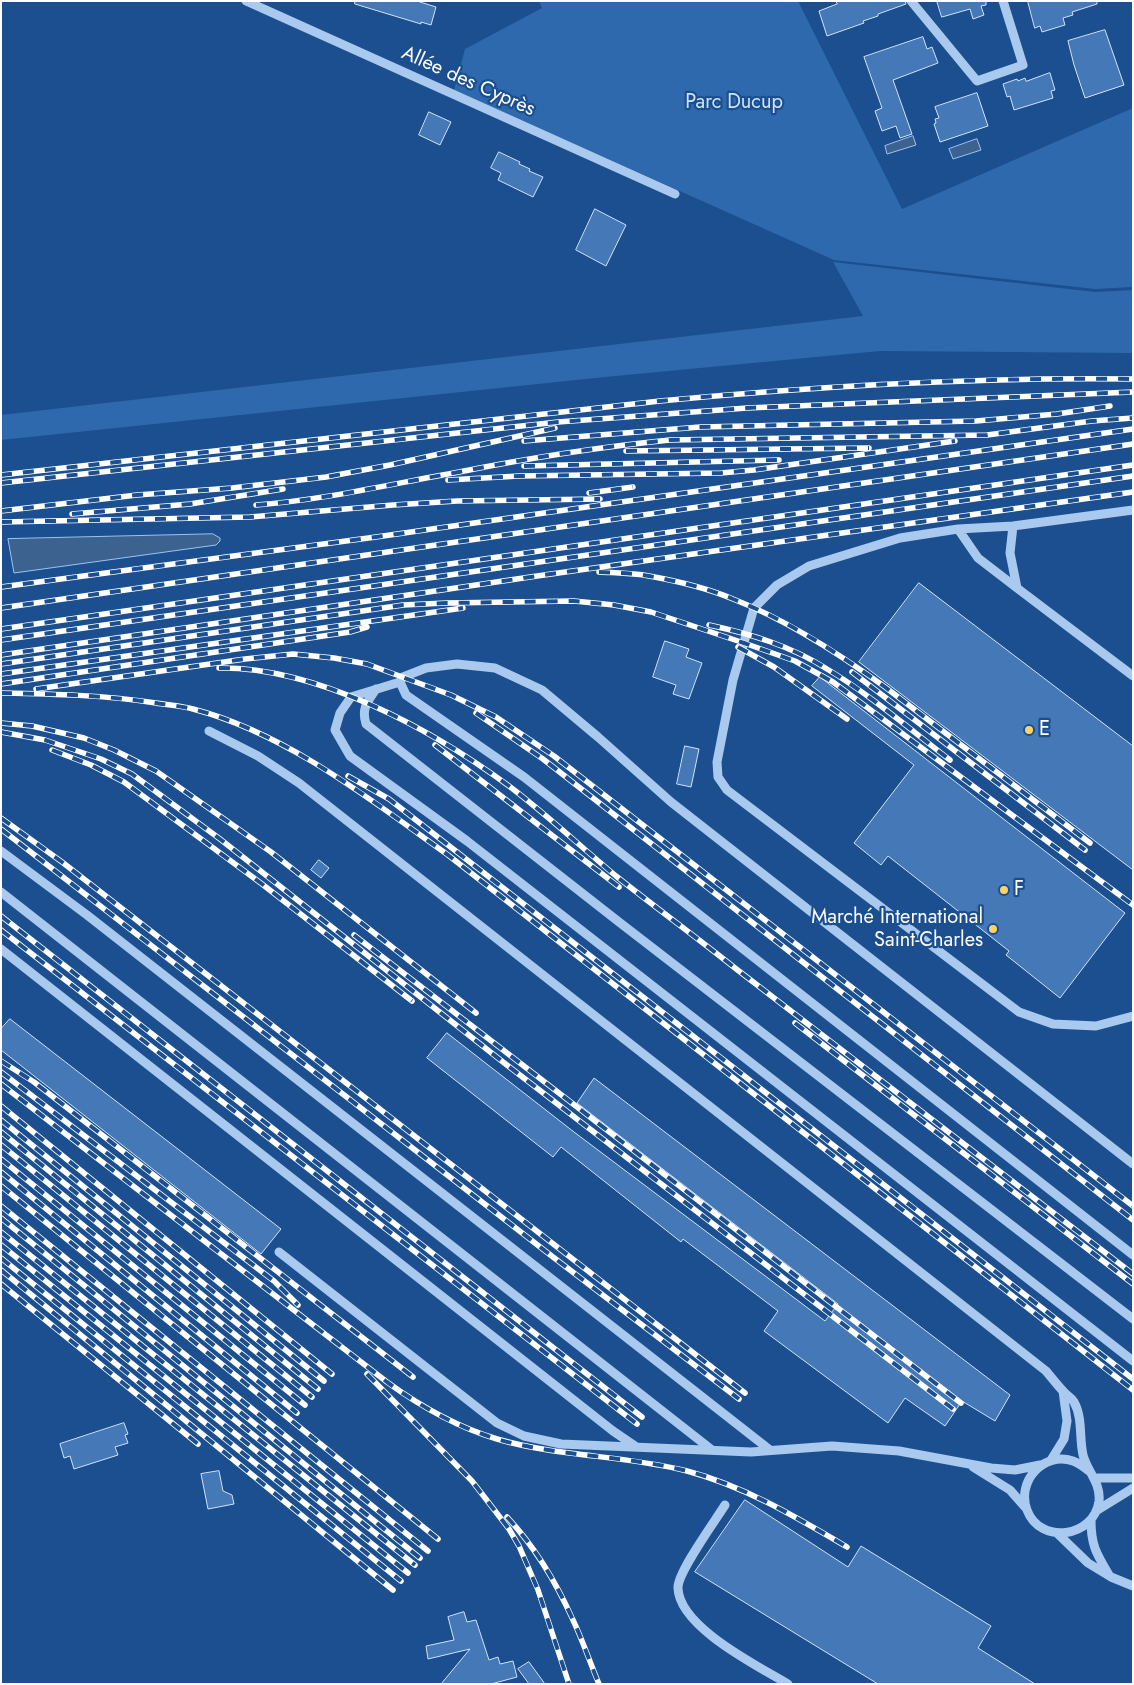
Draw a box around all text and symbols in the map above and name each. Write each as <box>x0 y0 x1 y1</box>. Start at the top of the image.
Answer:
street label: Allée des Cyprès <box>398 42 538 122</box>
park label: Parc Ducup <box>685 91 783 115</box>
place label: E <box>1039 718 1050 742</box>
marker: E <box>1023 724 1035 736</box>
place label: F <box>1014 878 1024 902</box>
marker: F <box>998 884 1010 896</box>
place label: Marché International Saint-Charles <box>811 906 983 953</box>
marker: Marché International Saint-Charles <box>987 923 999 935</box>

